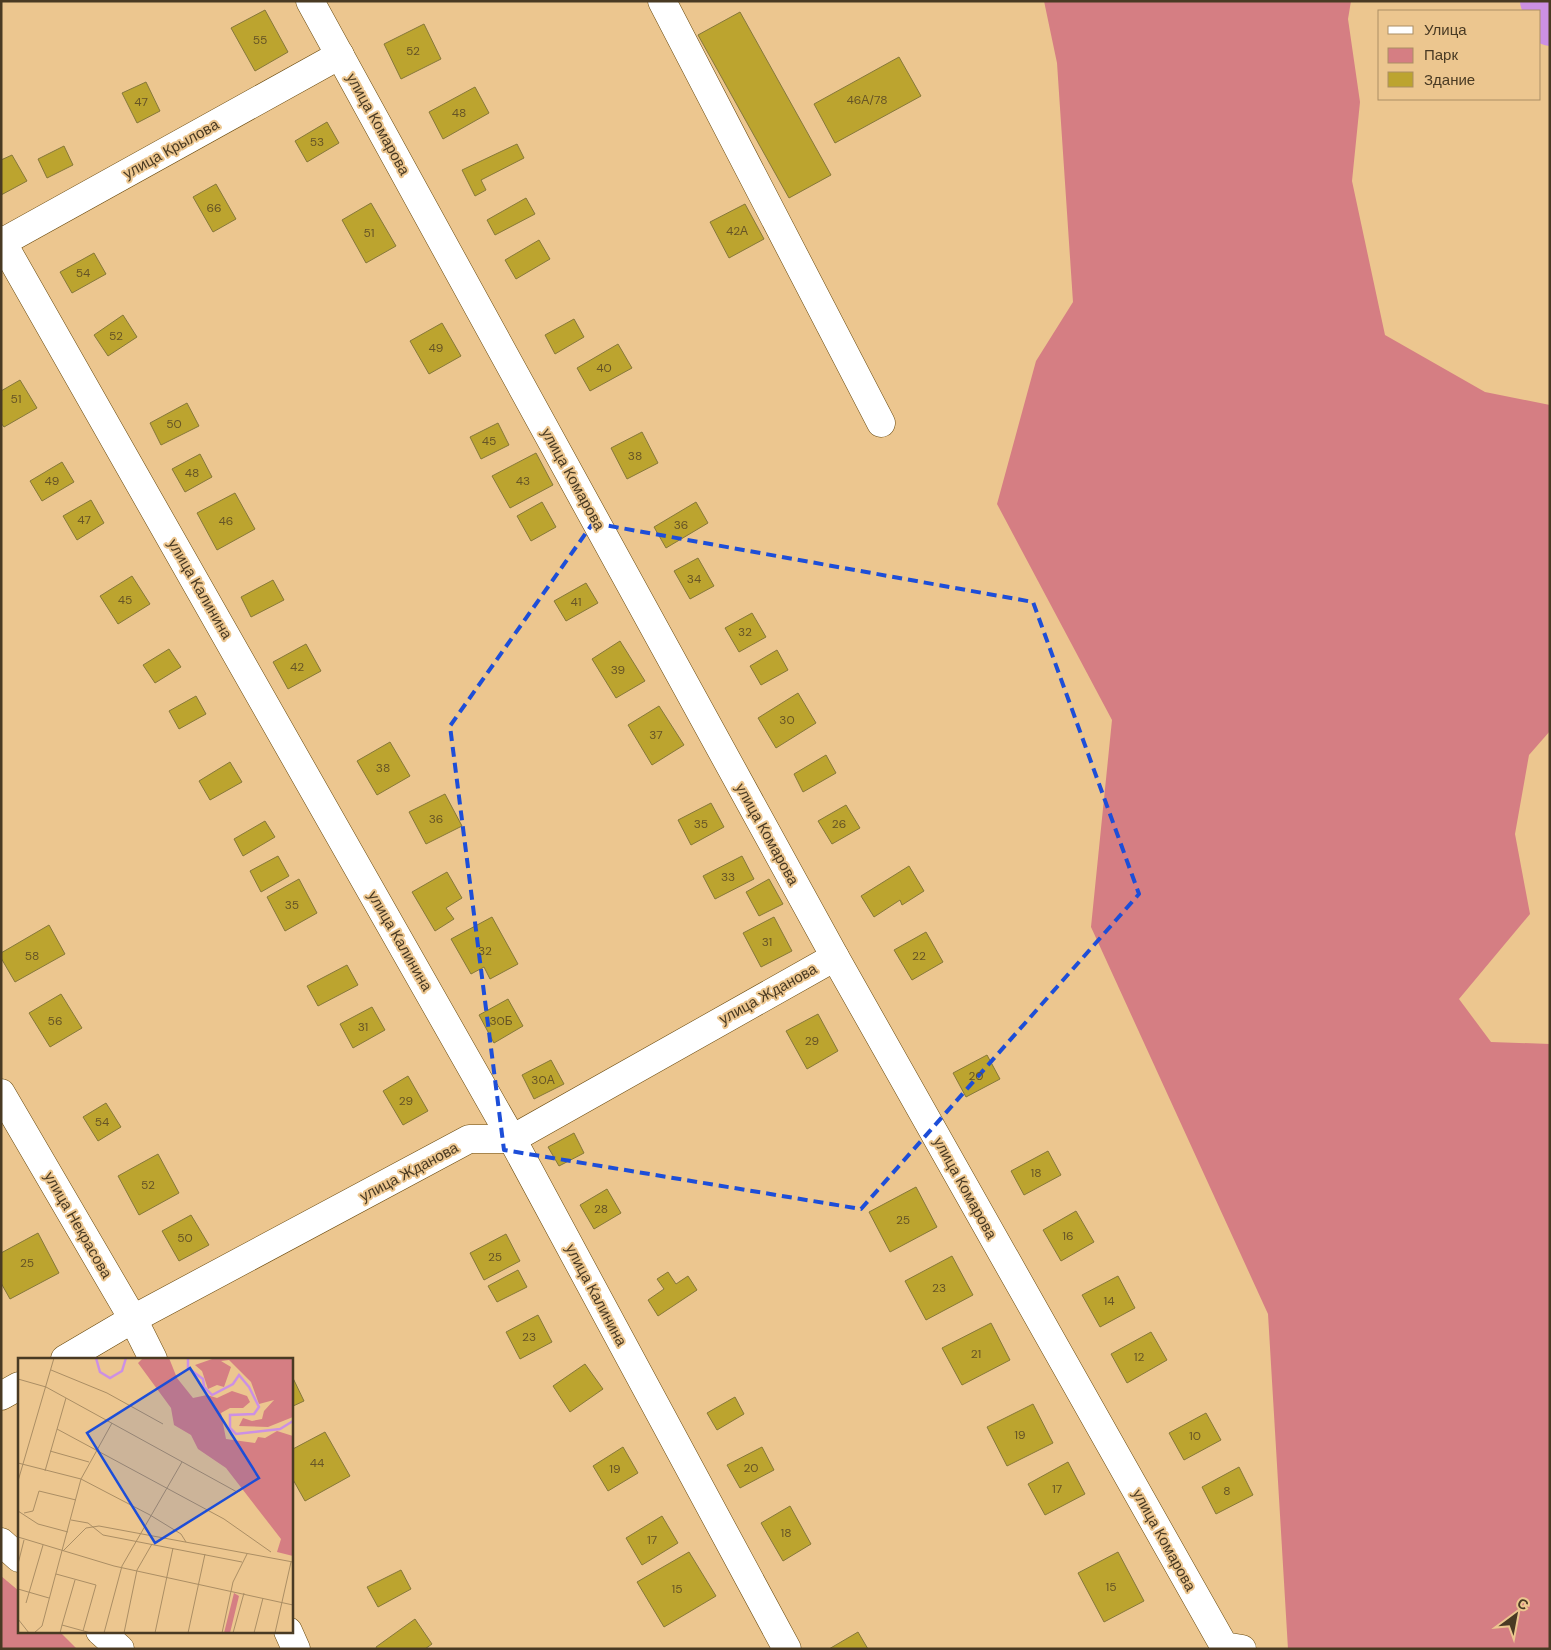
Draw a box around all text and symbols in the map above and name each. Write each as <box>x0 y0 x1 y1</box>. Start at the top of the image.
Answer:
legend <box>1378 10 1541 100</box>
text: Улица <box>1424 20 1467 40</box>
house number: 55 <box>253 32 267 48</box>
house number: 52 <box>406 43 420 59</box>
text: Парк <box>1424 45 1458 65</box>
street label: улица Комарова <box>342 69 415 179</box>
text: Здание <box>1424 70 1475 90</box>
house number: 46А/78 <box>846 92 888 108</box>
house number: 47 <box>134 94 148 110</box>
house number: 48 <box>452 105 466 121</box>
street label: улица Крылова <box>120 114 223 184</box>
house number: 53 <box>310 134 324 150</box>
house number: 66 <box>206 200 222 216</box>
house number: 42А <box>726 223 748 239</box>
house number: 51 <box>363 225 375 241</box>
house number: 54 <box>76 265 90 281</box>
house number: 52 <box>109 328 123 344</box>
house number: 49 <box>429 340 443 356</box>
house number: 40 <box>596 360 612 376</box>
house number: 51 <box>10 391 22 407</box>
house number: 50 <box>166 416 182 432</box>
street label: улица Комарова <box>537 424 610 534</box>
house number: 45 <box>482 433 496 449</box>
house number: 38 <box>628 448 642 464</box>
house number: 48 <box>185 465 199 481</box>
house number: 49 <box>45 473 59 489</box>
house number: 43 <box>516 473 530 489</box>
house number: 47 <box>77 512 91 528</box>
house number: 46 <box>219 513 233 529</box>
house number: 36 <box>674 517 688 533</box>
street label: улица Калинина <box>163 535 237 643</box>
house number: 34 <box>687 571 701 587</box>
house number: 45 <box>118 592 132 608</box>
house number: 41 <box>570 594 582 610</box>
house number: 32 <box>738 624 752 640</box>
house number: 42 <box>290 659 304 675</box>
house number: 39 <box>611 662 625 678</box>
house number: 30 <box>779 712 795 728</box>
house number: 37 <box>649 727 663 743</box>
house number: 38 <box>376 760 390 776</box>
street label: улица Комарова <box>731 779 804 889</box>
house number: 36 <box>429 811 443 827</box>
house number: 35 <box>694 816 708 832</box>
house number: 26 <box>832 816 846 832</box>
house number: 33 <box>721 869 735 885</box>
street label: улица Калинина <box>363 887 437 995</box>
house number: 35 <box>285 897 299 913</box>
house number: 31 <box>762 934 772 950</box>
house number: 32 <box>478 943 492 959</box>
house number: 58 <box>25 948 39 964</box>
house number: 22 <box>912 948 926 964</box>
street label: улица Жданова <box>716 959 821 1029</box>
house number: 56 <box>48 1013 62 1029</box>
house number: 30Б <box>489 1013 513 1029</box>
house number: 31 <box>358 1019 368 1035</box>
house number: 29 <box>805 1033 819 1049</box>
house number: 20 <box>968 1068 984 1084</box>
house number: 30А <box>531 1072 555 1088</box>
house number: 29 <box>399 1093 413 1109</box>
house number: 54 <box>95 1114 109 1130</box>
street label: улица Комарова <box>929 1133 1002 1243</box>
street label: улица Жданова <box>356 1137 462 1206</box>
house number: 18 <box>1030 1165 1042 1181</box>
street label: улица Некрасова <box>39 1168 117 1282</box>
house number: 52 <box>141 1177 155 1193</box>
house number: 28 <box>594 1201 608 1217</box>
house number: 25 <box>896 1212 910 1228</box>
house number: 16 <box>1062 1228 1074 1244</box>
house number: 50 <box>177 1230 193 1246</box>
street label: улица Калинина <box>561 1241 632 1350</box>
house number: 25 <box>488 1249 502 1265</box>
house number: 25 <box>20 1255 34 1271</box>
house number: 23 <box>932 1280 946 1296</box>
house number: 14 <box>1103 1293 1115 1309</box>
house number: 23 <box>522 1329 536 1345</box>
house number: 21 <box>971 1346 981 1362</box>
house number: 12 <box>1134 1349 1144 1365</box>
inset map <box>18 1358 292 1632</box>
house number: 19 <box>1014 1427 1026 1443</box>
house number: 10 <box>1189 1428 1201 1444</box>
house number: 44 <box>310 1455 324 1471</box>
house number: 20 <box>743 1460 759 1476</box>
house number: 19 <box>609 1461 621 1477</box>
house number: 17 <box>1052 1481 1062 1497</box>
house number: 8 <box>1223 1483 1231 1499</box>
street label: улица Комарова <box>1128 1485 1201 1595</box>
house number: 18 <box>780 1525 792 1541</box>
house number: 17 <box>647 1532 657 1548</box>
house number: 15 <box>1105 1579 1117 1595</box>
house number: 15 <box>671 1581 683 1597</box>
north arrow <box>1491 1590 1541 1640</box>
text: С <box>1514 1594 1532 1614</box>

